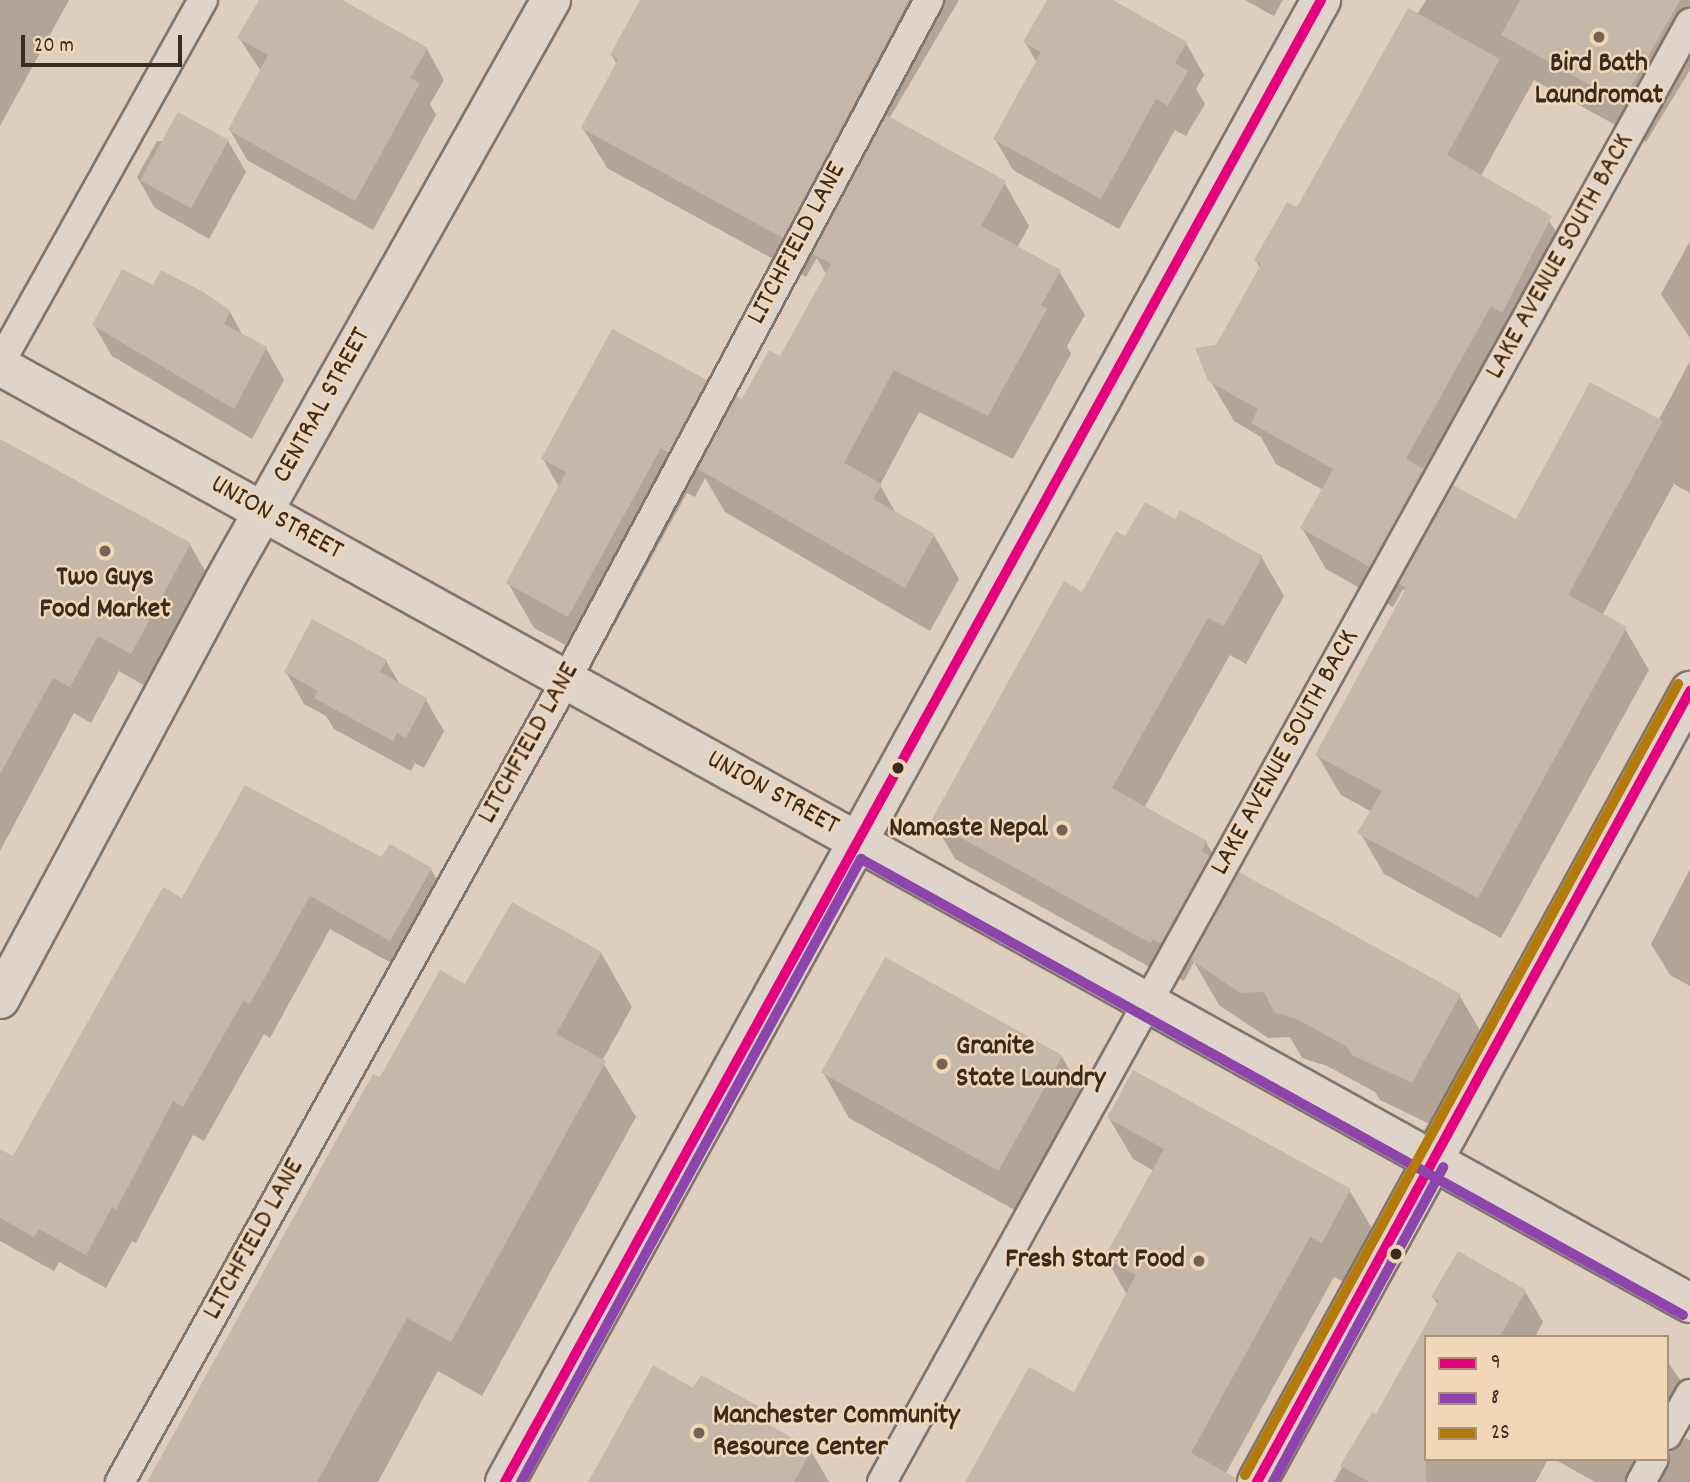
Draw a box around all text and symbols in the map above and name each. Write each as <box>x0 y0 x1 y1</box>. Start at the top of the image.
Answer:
scale bar <box>24 21 186 65</box>
marker: Bird Bath Laundromat <box>1591 29 1607 45</box>
text: 20 m <box>34 32 74 62</box>
place label: Bird Bath Laundromat <box>1535 48 1663 114</box>
street label: LAKE AVENUE SOUTH BACK <box>1479 128 1643 386</box>
street label: LITCHFIELD LANE <box>741 157 855 331</box>
street label: CENTRAL STREET <box>267 323 379 489</box>
street label: UNION STREET <box>204 469 348 569</box>
marker: Two Guys Food Market <box>97 543 113 559</box>
place label: Two Guys Food Market <box>39 562 171 628</box>
street label: LAKE AVENUE SOUTH BACK <box>1204 624 1368 882</box>
street label: LITCHFIELD LANE <box>472 658 588 830</box>
street label: UNION STREET <box>700 744 844 844</box>
unlabelled marker <box>891 761 905 775</box>
place label: Namaste Nepal <box>889 813 1048 847</box>
marker: Namaste Nepal <box>1054 822 1070 838</box>
place label: Granite State Laundry <box>956 1031 1105 1097</box>
marker: Granite State Laundry <box>934 1056 950 1072</box>
street label: LITCHFIELD LANE <box>197 1154 313 1326</box>
place label: Fresh Start Food <box>1005 1244 1185 1278</box>
unlabelled marker <box>1389 1247 1403 1261</box>
marker: Fresh Start Food <box>1191 1253 1207 1269</box>
legend <box>1424 1335 1669 1461</box>
text: 9 <box>1491 1349 1501 1379</box>
text: 8 <box>1491 1384 1499 1414</box>
place label: Manchester Community Resource Center <box>713 1400 960 1466</box>
text: 2S <box>1491 1419 1509 1449</box>
marker: Manchester Community Resource Center <box>691 1425 707 1441</box>

